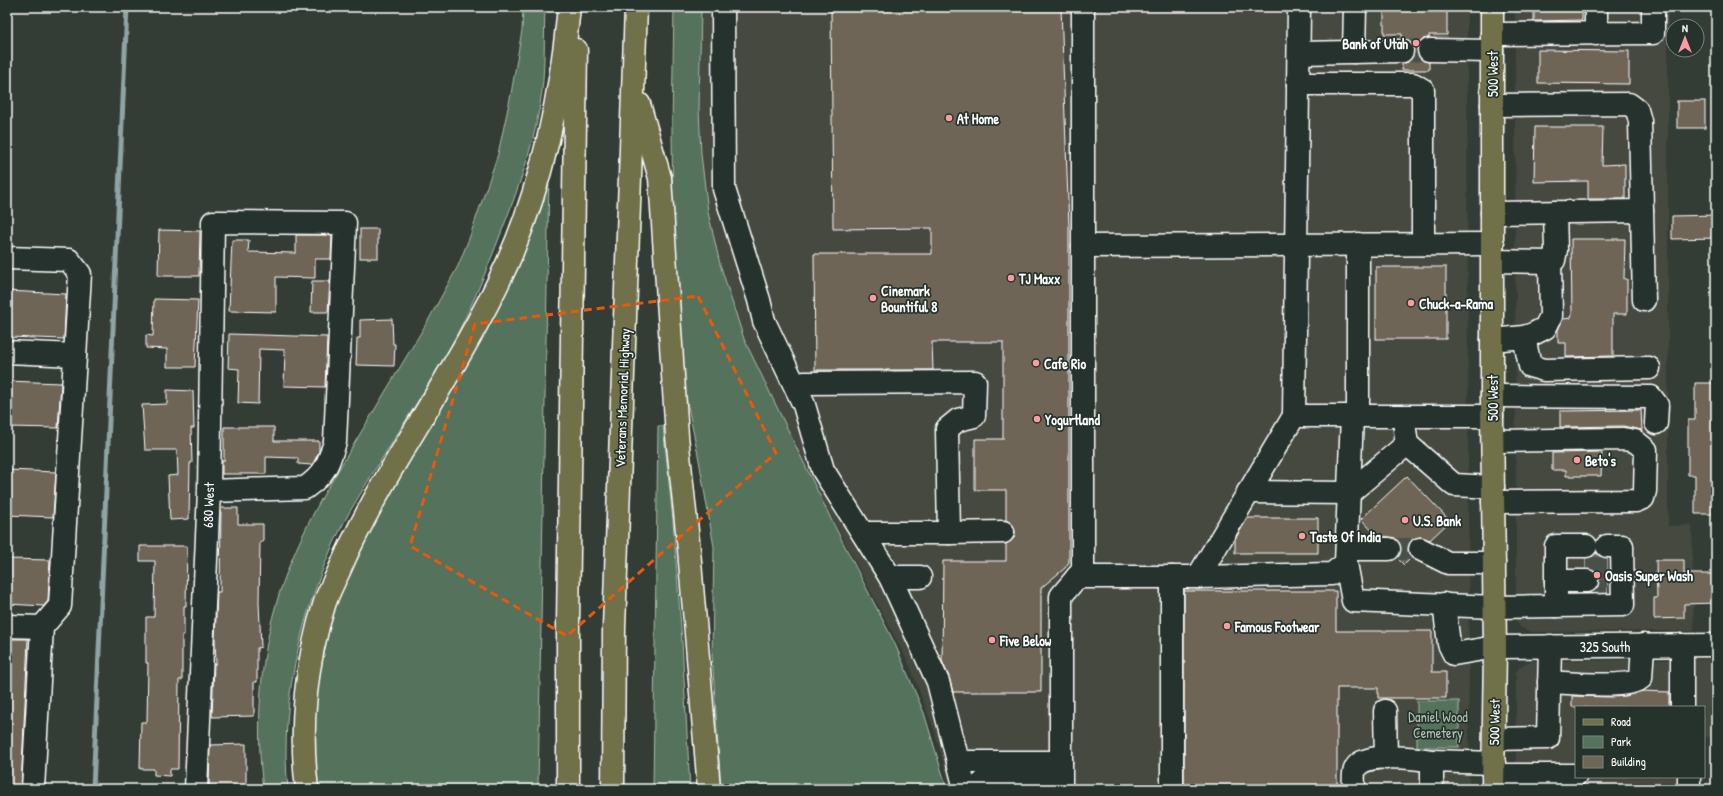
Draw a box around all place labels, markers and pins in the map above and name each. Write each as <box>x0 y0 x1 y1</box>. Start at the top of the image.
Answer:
place label: Bank of Utah <box>1342 34 1408 53</box>
marker: Bank of Utah <box>1411 38 1421 48</box>
place label: At Home <box>957 109 1000 128</box>
marker: At Home <box>944 113 954 123</box>
place label: TJ Maxx <box>1018 269 1060 288</box>
marker: TJ Maxx <box>1006 273 1016 283</box>
place label: Cinemark Bountiful 8 <box>881 281 937 316</box>
marker: Cinemark Bountiful 8 <box>868 293 878 303</box>
place label: Chuck-a-Rama <box>1419 294 1494 313</box>
marker: Chuck-a-Rama <box>1406 298 1416 308</box>
place label: Cafe Rio <box>1044 354 1086 373</box>
marker: Cafe Rio <box>1031 358 1041 368</box>
place label: Yogurtland <box>1045 410 1100 431</box>
marker: Yogurtland <box>1032 414 1042 424</box>
place label: Beto's <box>1585 451 1616 470</box>
marker: Beto's <box>1572 455 1582 465</box>
place label: U.S. Bank <box>1413 511 1461 530</box>
marker: U.S. Bank <box>1400 515 1410 525</box>
place label: Taste Of India <box>1309 527 1381 546</box>
marker: Taste Of India <box>1297 531 1307 541</box>
place label: Oasis Super Wash <box>1605 566 1693 587</box>
marker: Oasis Super Wash <box>1592 570 1602 580</box>
place label: Famous Footwear <box>1234 617 1320 636</box>
marker: Famous Footwear <box>1222 621 1232 631</box>
place label: Five Below <box>999 631 1052 650</box>
marker: Five Below <box>987 635 997 645</box>

